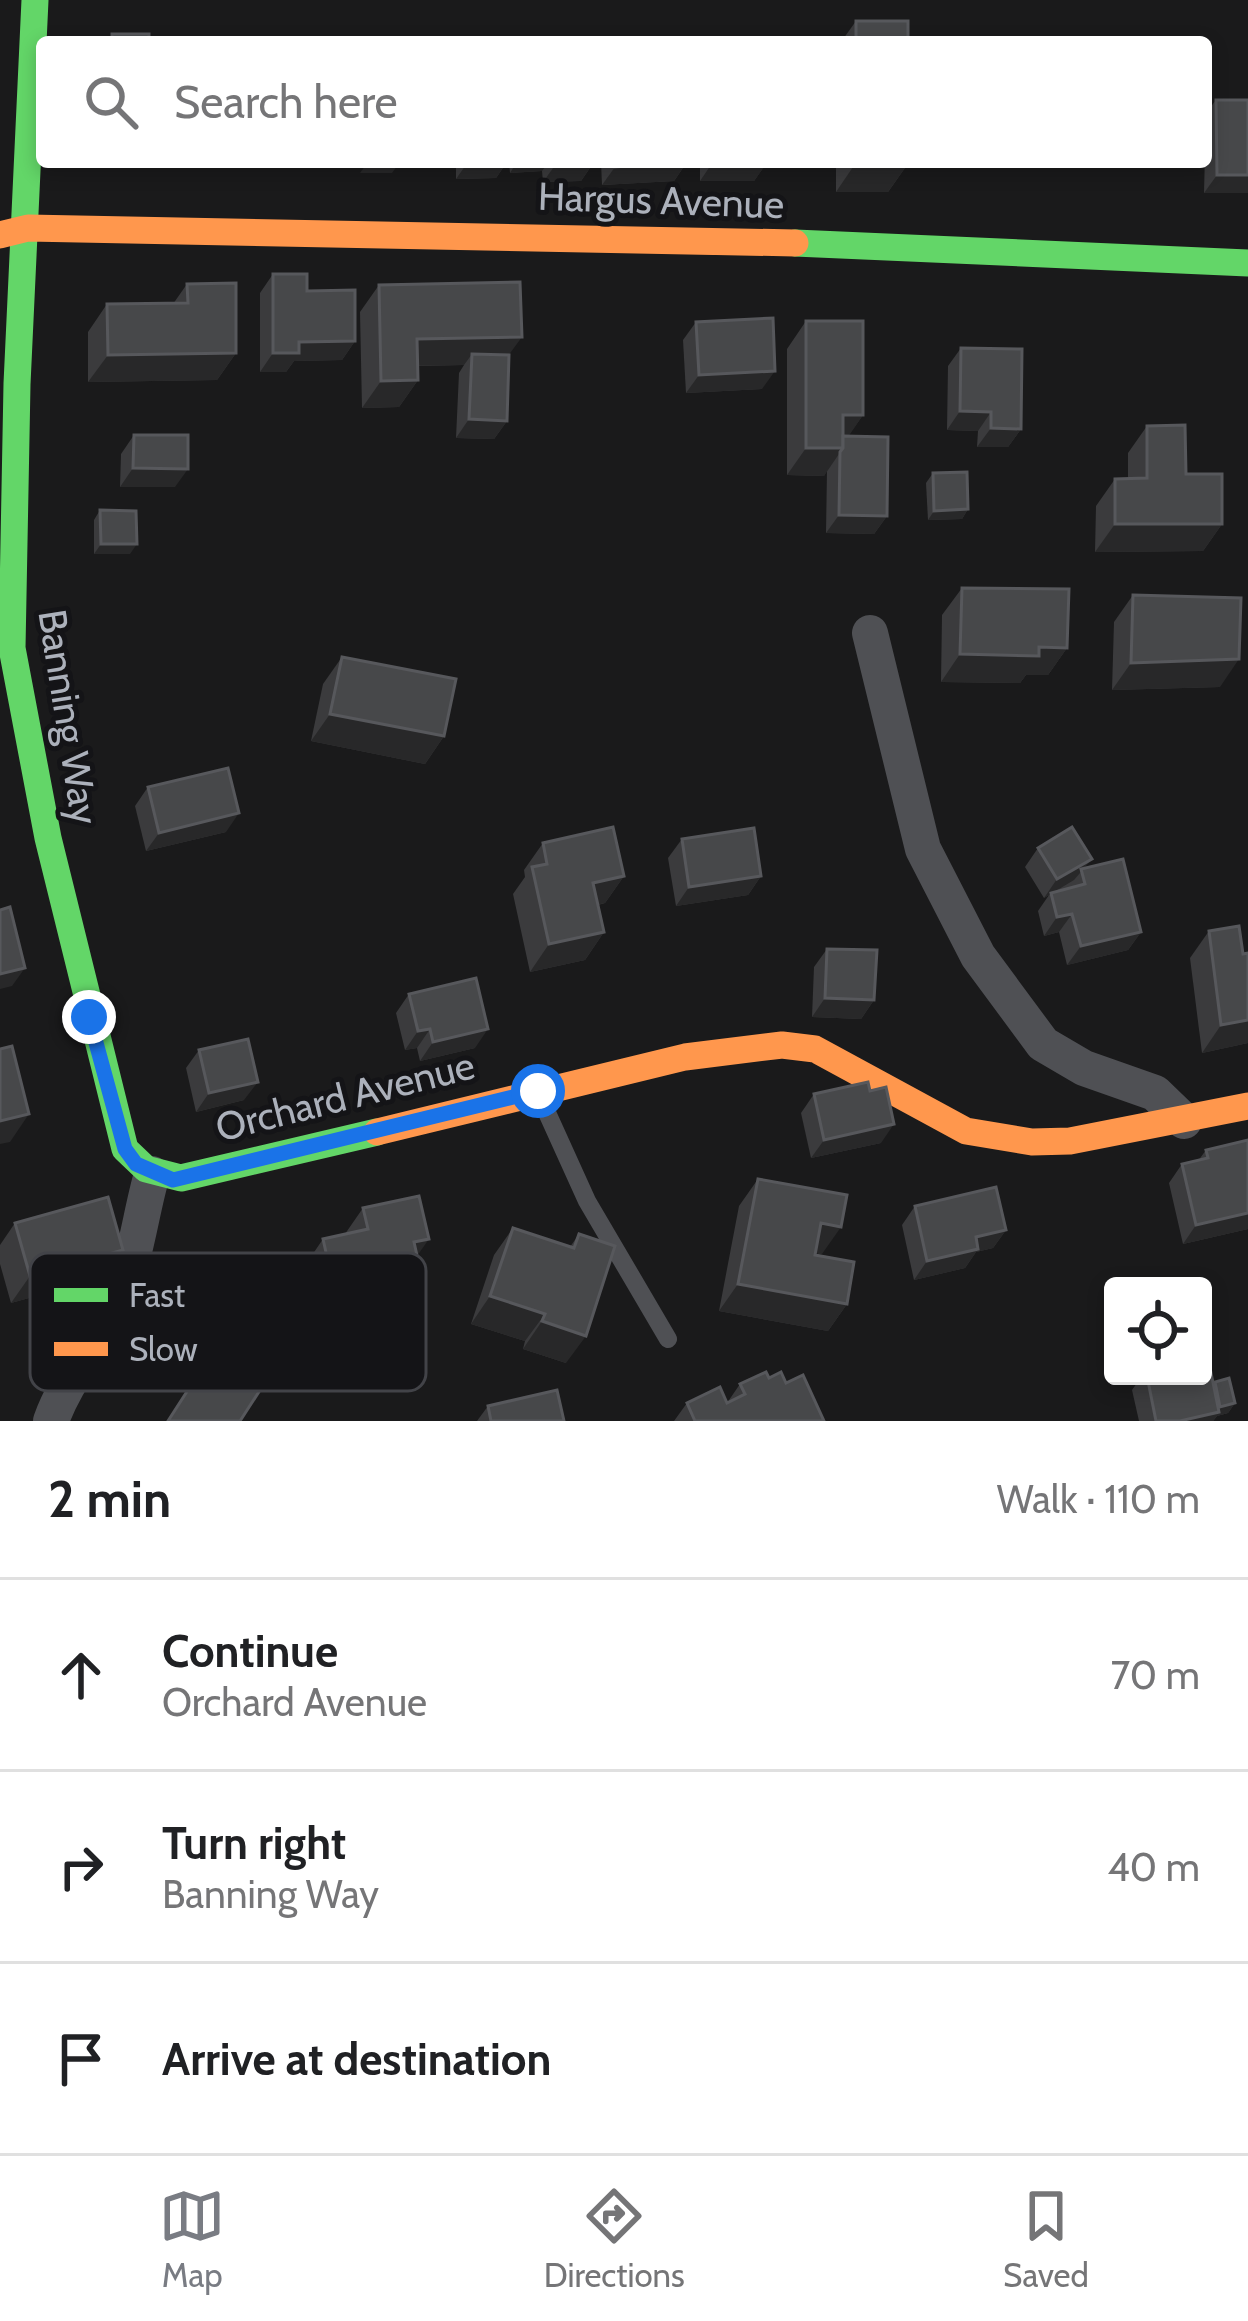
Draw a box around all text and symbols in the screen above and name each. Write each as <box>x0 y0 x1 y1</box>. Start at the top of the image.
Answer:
search box <box>36 36 1212 168</box>
icon: search <box>78 69 144 135</box>
text: Search here <box>174 75 398 129</box>
street label: Hargus Avenue <box>537 172 785 228</box>
street label: Banning Way <box>28 606 110 828</box>
route end <box>62 990 116 1044</box>
street label: Orchard Avenue <box>211 1041 479 1151</box>
route start <box>511 1064 565 1118</box>
legend <box>30 1253 426 1391</box>
text: Fast <box>129 1275 185 1315</box>
map controls <box>1104 1277 1212 1385</box>
button: locate <box>1104 1277 1212 1385</box>
text: Slow <box>129 1329 198 1369</box>
text: 2 min <box>48 1468 171 1530</box>
text: Walk · 110 m <box>997 1475 1200 1523</box>
text: Continue <box>162 1624 338 1678</box>
icon: ahead <box>48 1642 114 1708</box>
text: 70 m <box>1111 1651 1200 1699</box>
text: Orchard Avenue <box>162 1678 427 1726</box>
text: Turn right <box>162 1816 346 1870</box>
icon: right <box>48 1834 114 1900</box>
text: 40 m <box>1107 1843 1200 1891</box>
text: Banning Way <box>162 1870 379 1918</box>
icon: arrive <box>48 2026 114 2092</box>
text: Arrive at destination <box>162 2032 551 2086</box>
tab: Map <box>159 2183 225 2295</box>
tab: Directions <box>544 2183 685 2295</box>
tab: Saved <box>1003 2183 1089 2295</box>

